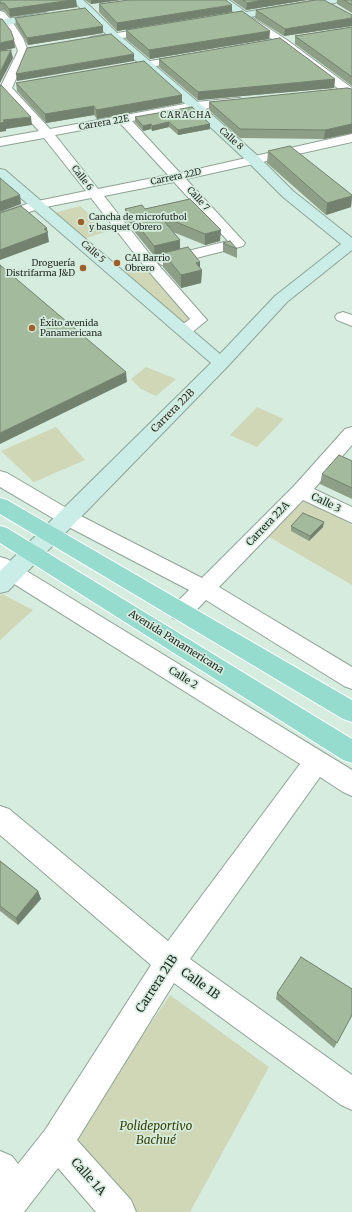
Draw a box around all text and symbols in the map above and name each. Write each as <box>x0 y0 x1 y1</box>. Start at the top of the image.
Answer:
district label: CARACHA <box>160 110 212 120</box>
street label: Carrera 22E <box>78 113 130 133</box>
street label: Calle 8 <box>217 125 245 153</box>
street label: Calle 6 <box>69 163 95 193</box>
street label: Carrera 22D <box>150 166 202 188</box>
street label: Calle 7 <box>184 185 212 213</box>
place label: Cancha de microfutbol y basquet Obrero <box>89 212 187 233</box>
marker: Cancha de microfutbol y basquet Obrero <box>76 217 86 227</box>
street label: Calle 5 <box>79 239 107 265</box>
place label: CAI Barrio Obrero <box>125 253 170 274</box>
place label: Droguería Distrifarma J&D <box>6 258 75 279</box>
marker: CAI Barrio Obrero <box>112 258 122 268</box>
marker: Droguería Distrifarma J&D <box>78 263 88 273</box>
place label: Éxito avenida Panamericana <box>40 318 102 339</box>
marker: Éxito avenida Panamericana <box>27 323 37 333</box>
street label: Carrera 22B <box>149 387 197 435</box>
street label: Calle 3 <box>309 491 343 515</box>
street label: Carrera 22A <box>244 499 292 549</box>
street label: Avenida Panamericana <box>126 608 226 676</box>
street label: Calle 2 <box>166 664 200 692</box>
street label: Carrera 21B <box>133 953 181 1015</box>
street label: Calle 1B <box>178 965 222 1003</box>
park label: Polideportivo Bachué <box>120 1120 192 1148</box>
street label: Calle 1A <box>68 1155 108 1199</box>

